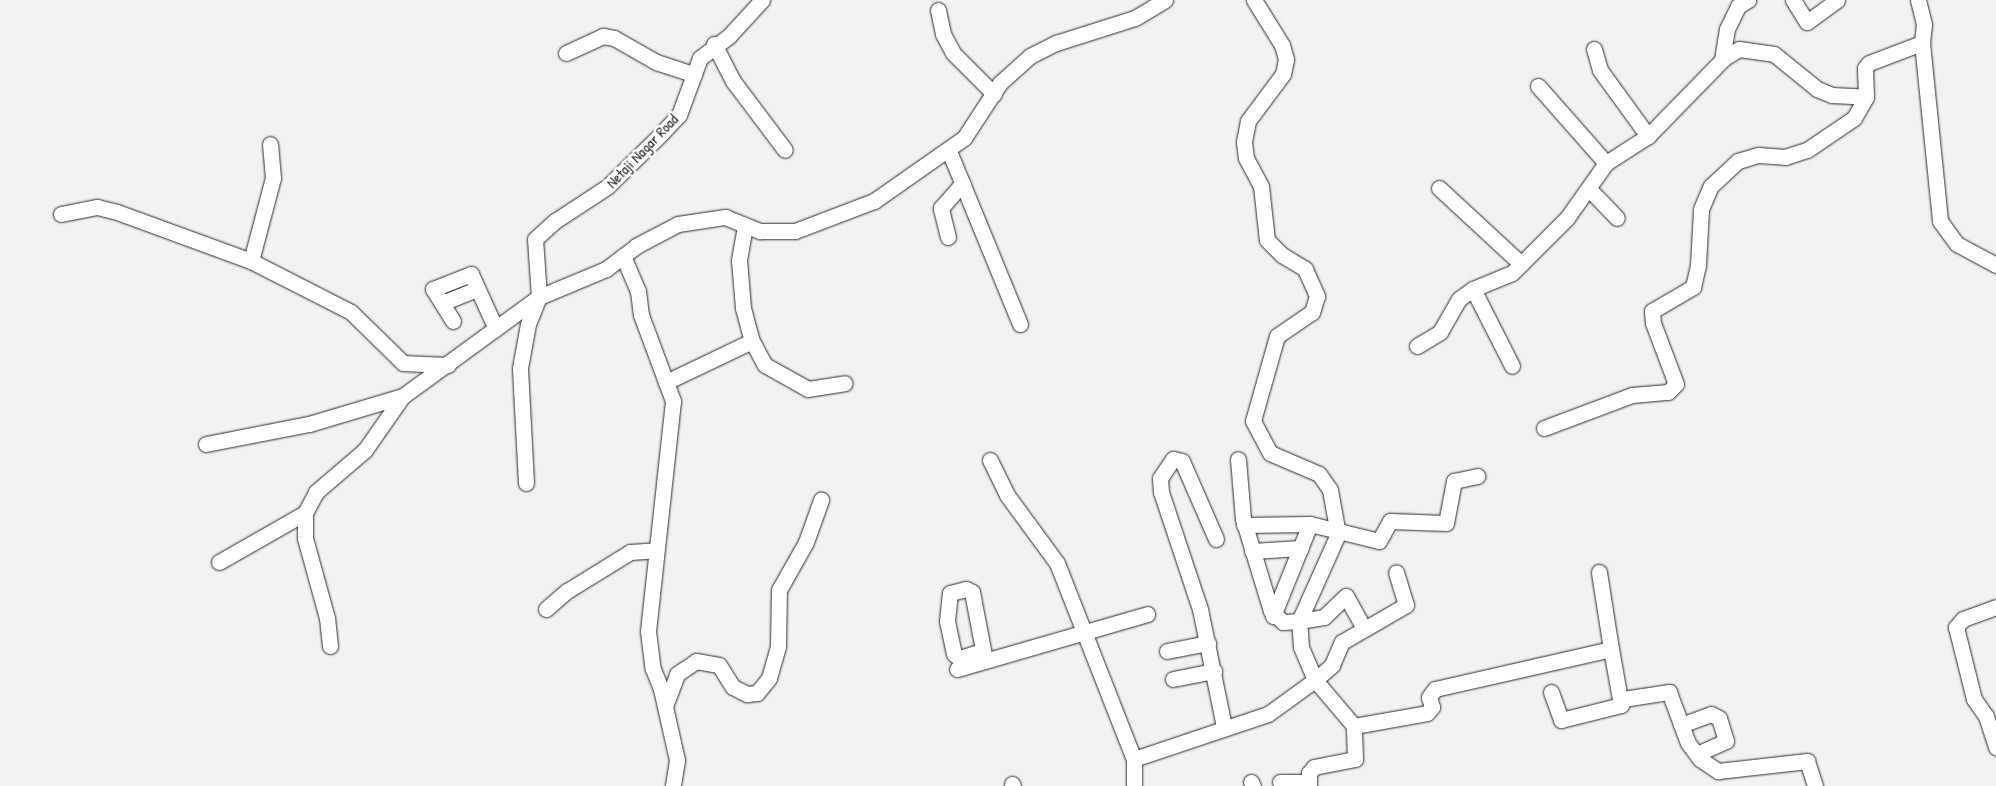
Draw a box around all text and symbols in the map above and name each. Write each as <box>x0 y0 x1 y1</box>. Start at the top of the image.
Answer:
street label: Netaji Nagar Road <box>602 110 682 192</box>

